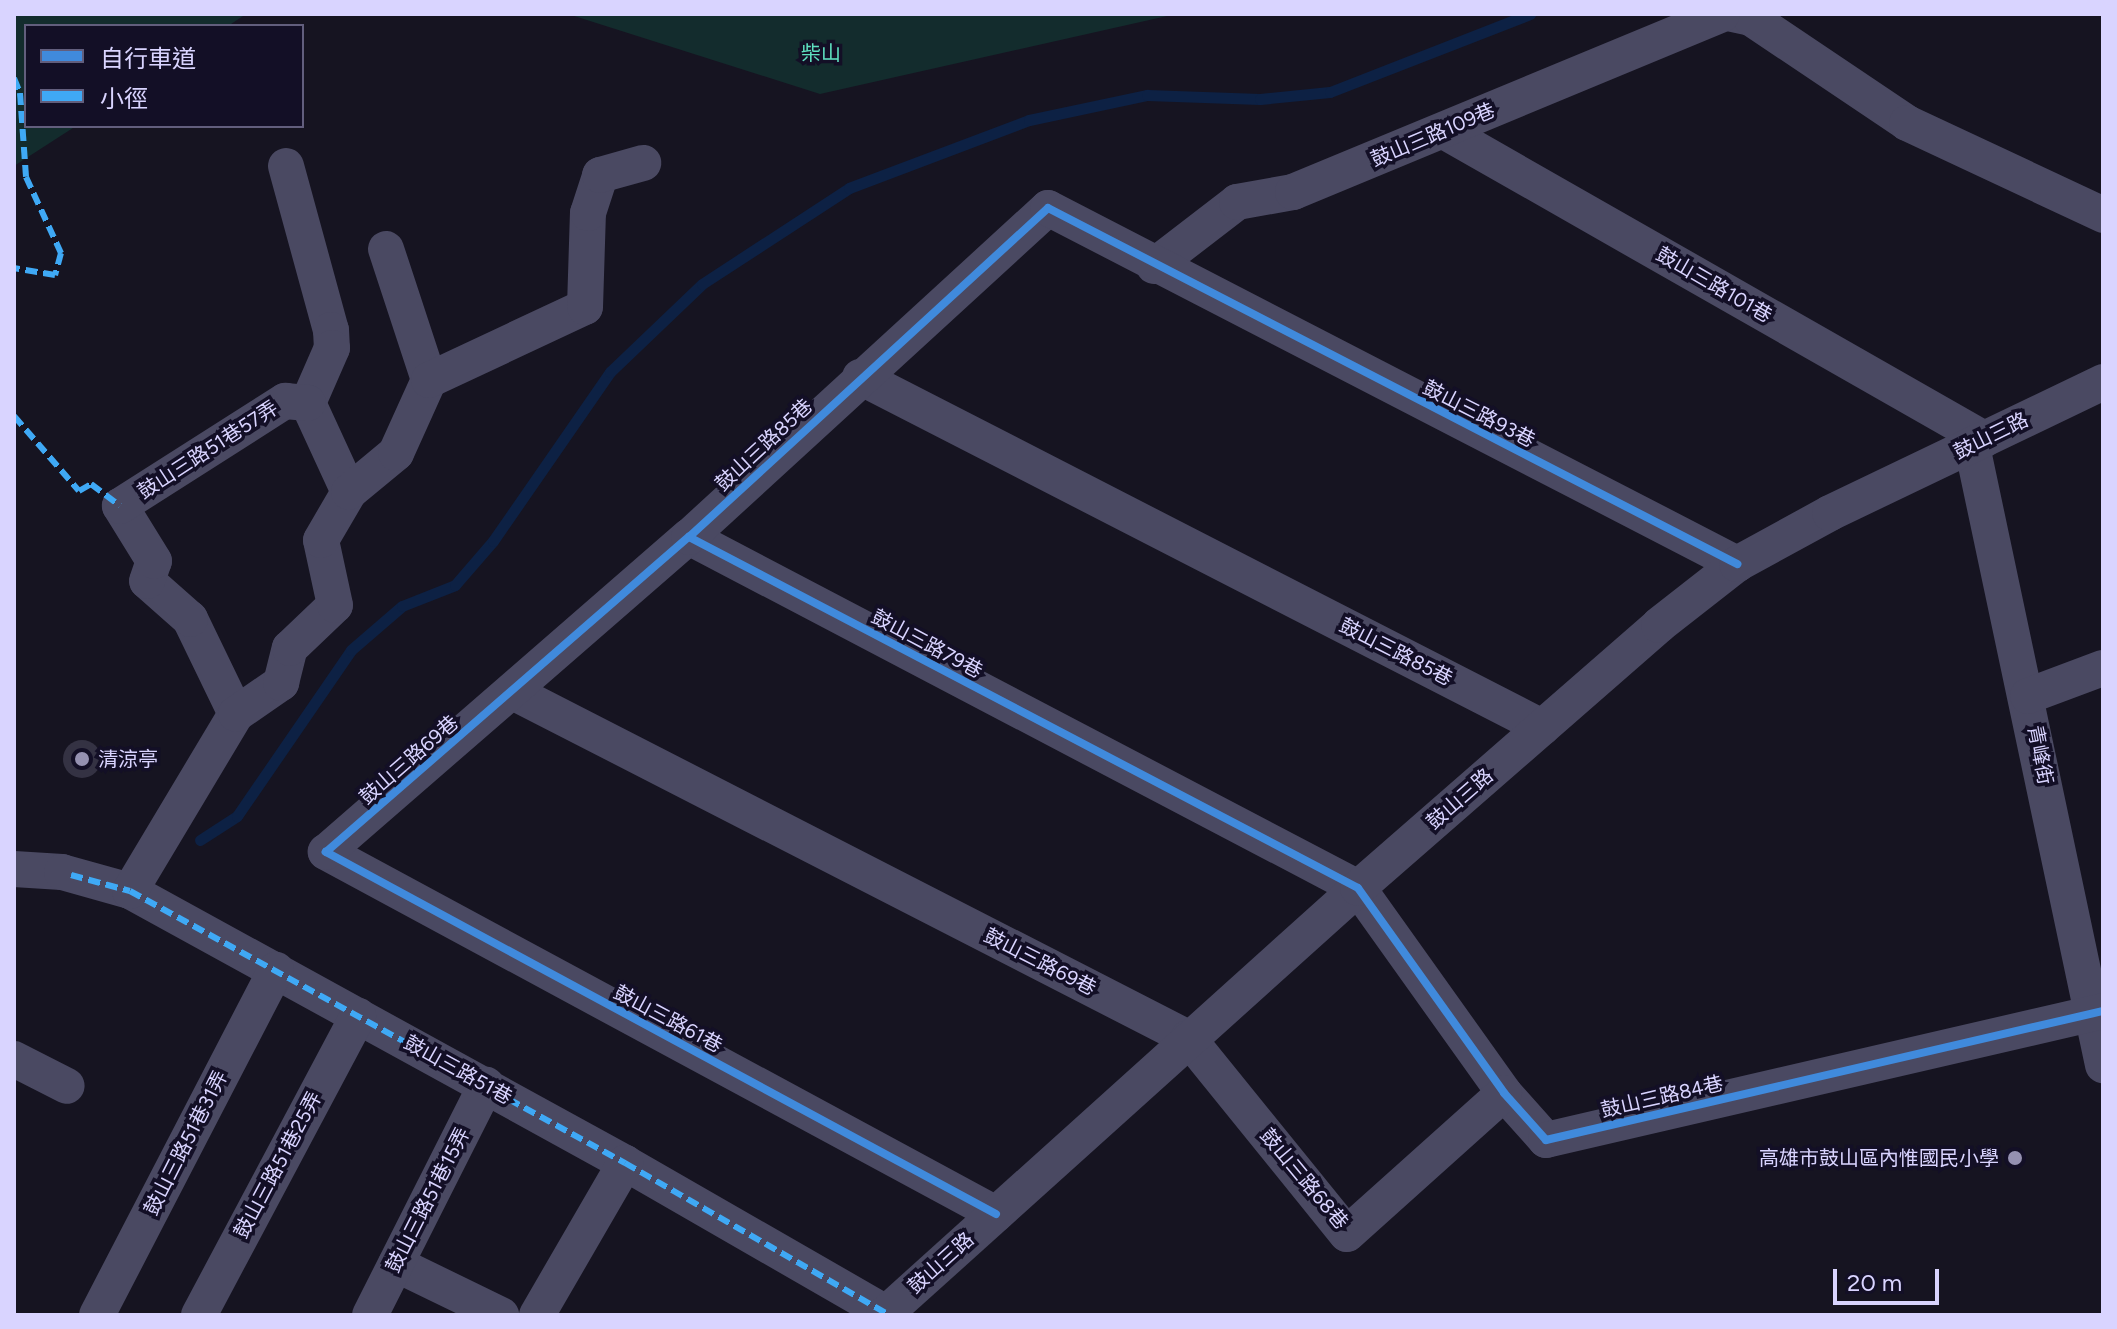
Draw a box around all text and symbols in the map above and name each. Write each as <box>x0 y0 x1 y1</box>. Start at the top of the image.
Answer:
legend <box>24 24 304 128</box>
park label: 柴山 <box>801 41 841 65</box>
text: 自行車道 <box>100 44 196 73</box>
text: 小徑 <box>100 84 148 113</box>
street label: 鼓山三路109巷 <box>1367 98 1499 172</box>
street label: 鼓山三路101巷 <box>1652 242 1776 328</box>
street label: 鼓山三路93巷 <box>1419 376 1539 452</box>
street label: 鼓山三路85巷 <box>711 394 817 496</box>
street label: 鼓山三路51巷57弄 <box>134 396 282 504</box>
street label: 鼓山三路 <box>1950 408 2032 464</box>
street label: 鼓山三路79巷 <box>867 605 987 683</box>
street label: 鼓山三路85巷 <box>1335 613 1457 691</box>
street label: 鼓山三路69巷 <box>355 711 463 809</box>
street label: 青峰街 <box>2022 723 2058 787</box>
place label: 清涼亭 <box>98 747 158 771</box>
marker: 清涼亭 <box>73 750 91 768</box>
street label: 鼓山三路 <box>1422 764 1498 834</box>
street label: 鼓山三路69巷 <box>980 923 1100 1001</box>
street label: 鼓山三路61巷 <box>610 980 726 1058</box>
street label: 鼓山三路51巷 <box>400 1030 516 1110</box>
street label: 鼓山三路51巷31弄 <box>139 1067 233 1219</box>
street label: 鼓山三路84巷 <box>1599 1071 1725 1123</box>
street label: 鼓山三路51巷25弄 <box>229 1088 327 1242</box>
street label: 鼓山三路51巷15弄 <box>381 1123 475 1277</box>
street label: 鼓山三路68巷 <box>1255 1124 1353 1234</box>
place label: 高雄市鼓山區內惟國民小學 <box>1759 1146 1999 1170</box>
marker: 高雄市鼓山區內惟國民小學 <box>2006 1149 2024 1167</box>
street label: 鼓山三路 <box>903 1227 979 1299</box>
scale bar <box>1837 1253 1943 1303</box>
text: 20 m <box>1847 1268 1902 1297</box>

